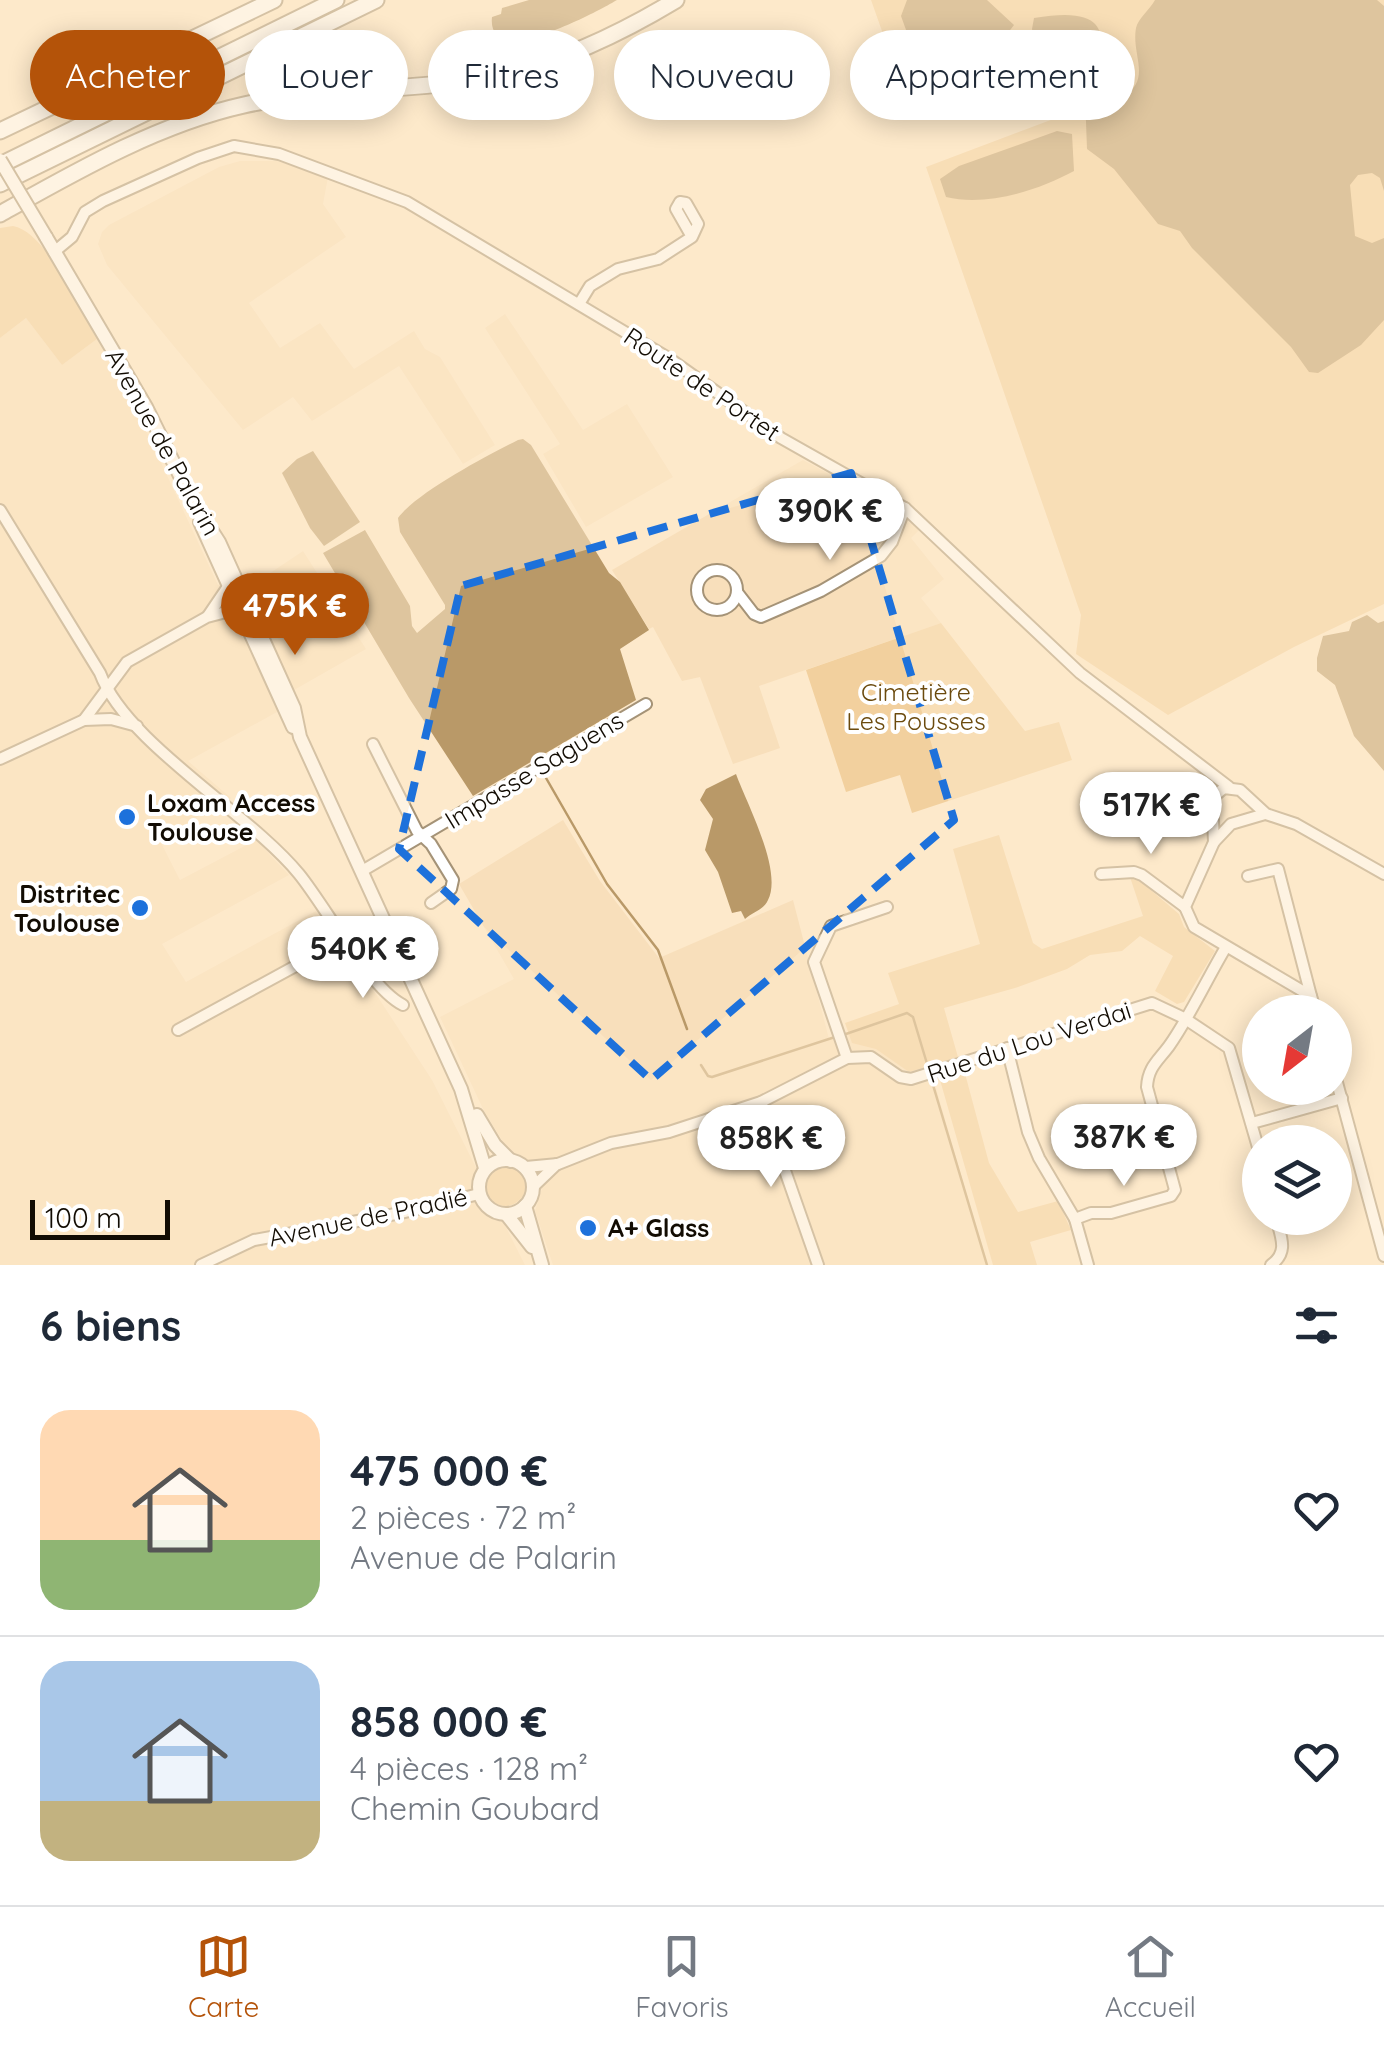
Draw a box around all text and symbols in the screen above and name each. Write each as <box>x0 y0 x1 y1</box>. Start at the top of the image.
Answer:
chip: Acheter <box>30 30 225 120</box>
chip: Louer <box>245 30 408 120</box>
chip: Filtres <box>428 30 594 120</box>
chip: Nouveau <box>614 30 830 120</box>
chip: Appartement <box>850 30 1135 120</box>
street label: Route de Portet <box>618 320 786 447</box>
street label: Avenue de Palarin <box>99 343 228 541</box>
pin: 390K € <box>749 478 911 563</box>
text: 390K € <box>778 490 883 530</box>
pin: 475K € <box>214 573 376 658</box>
text: 475K € <box>243 585 347 625</box>
park label: Cimetière Les Pousses <box>846 676 986 736</box>
street label: Impasse Saguens <box>439 704 629 835</box>
pin: 517K € <box>1070 772 1232 857</box>
text: 517K € <box>1102 784 1200 824</box>
place label: Loxam Access Toulouse <box>147 787 315 847</box>
marker: Loxam Access Toulouse <box>116 806 138 828</box>
place label: Distritec Toulouse <box>13 878 120 938</box>
marker: Distritec Toulouse <box>129 897 151 919</box>
pin: 540K € <box>282 916 444 1001</box>
text: 540K € <box>310 928 416 968</box>
street label: Rue du Lou Verdai <box>923 994 1135 1089</box>
north arrow <box>1242 995 1352 1105</box>
map controls <box>1242 995 1352 1235</box>
pin: 387K € <box>1043 1104 1205 1189</box>
pin: 858K € <box>690 1105 852 1190</box>
text: 387K € <box>1073 1116 1175 1156</box>
text: 858K € <box>719 1117 823 1157</box>
button: layers <box>1242 1125 1352 1235</box>
street label: Avenue de Pradié <box>266 1180 470 1253</box>
scale bar <box>30 1195 170 1240</box>
text: 100 m <box>45 1200 122 1235</box>
place label: A+ Glass <box>608 1212 709 1243</box>
marker: A+ Glass <box>577 1217 599 1239</box>
icon: filters <box>1289 1298 1344 1353</box>
text: 6 biens <box>40 1299 181 1352</box>
text: 475 000 € <box>350 1444 548 1497</box>
icon: home <box>120 1450 240 1570</box>
icon: heart <box>1289 1483 1344 1538</box>
text: 2 pièces · 72 m² <box>350 1497 576 1537</box>
text: Avenue de Palarin <box>350 1537 617 1577</box>
text: 858 000 € <box>350 1695 547 1748</box>
icon: home <box>120 1701 240 1821</box>
icon: heart <box>1289 1734 1344 1789</box>
text: 4 pièces · 128 m² <box>350 1748 588 1788</box>
text: Chemin Goubard <box>350 1788 600 1828</box>
tab: Carte <box>188 1929 259 2024</box>
tab: Favoris <box>635 1929 729 2024</box>
tab: Accueil <box>1105 1929 1196 2024</box>

